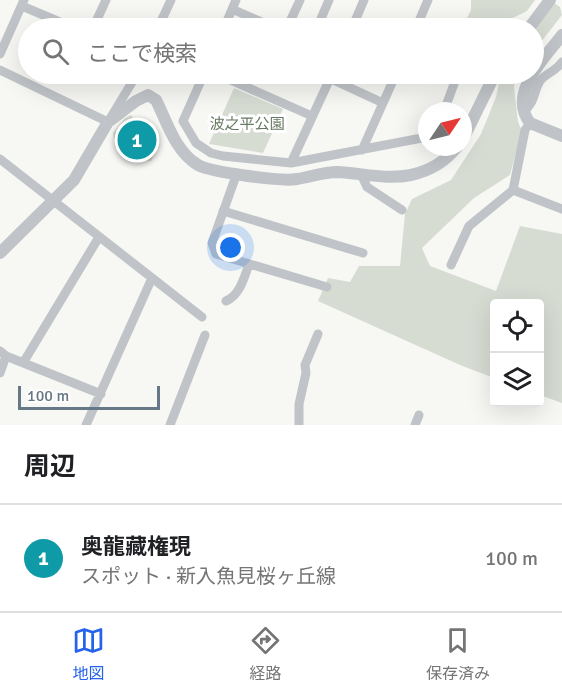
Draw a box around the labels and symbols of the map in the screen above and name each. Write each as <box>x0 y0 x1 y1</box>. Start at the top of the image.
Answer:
north arrow <box>418 102 472 156</box>
park label: 波之平公園 <box>209 115 285 133</box>
pin: 1 <box>118 118 156 162</box>
your location <box>216 233 245 262</box>
scale bar <box>18 383 160 410</box>

